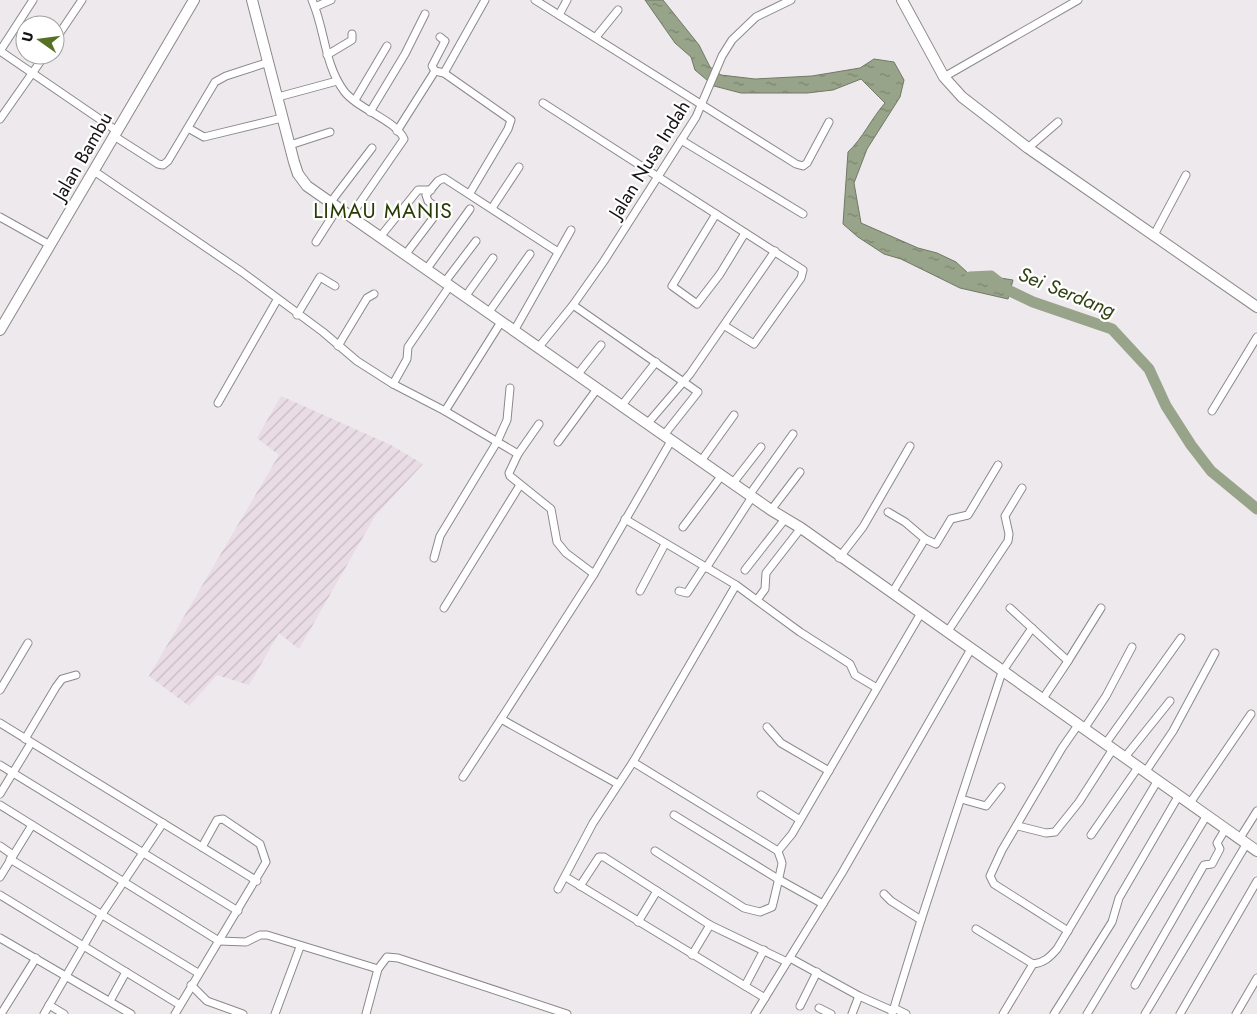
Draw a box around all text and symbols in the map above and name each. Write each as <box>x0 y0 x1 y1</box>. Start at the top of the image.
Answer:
north arrow <box>15 15 65 65</box>
text: U <box>16 30 38 44</box>
street label: Jalan Nusa Indah <box>601 95 697 226</box>
street label: Jalan Bambu <box>45 107 119 208</box>
district label: LIMAU MANIS <box>313 196 453 226</box>
water label: Sei Serdang <box>1014 260 1120 325</box>

